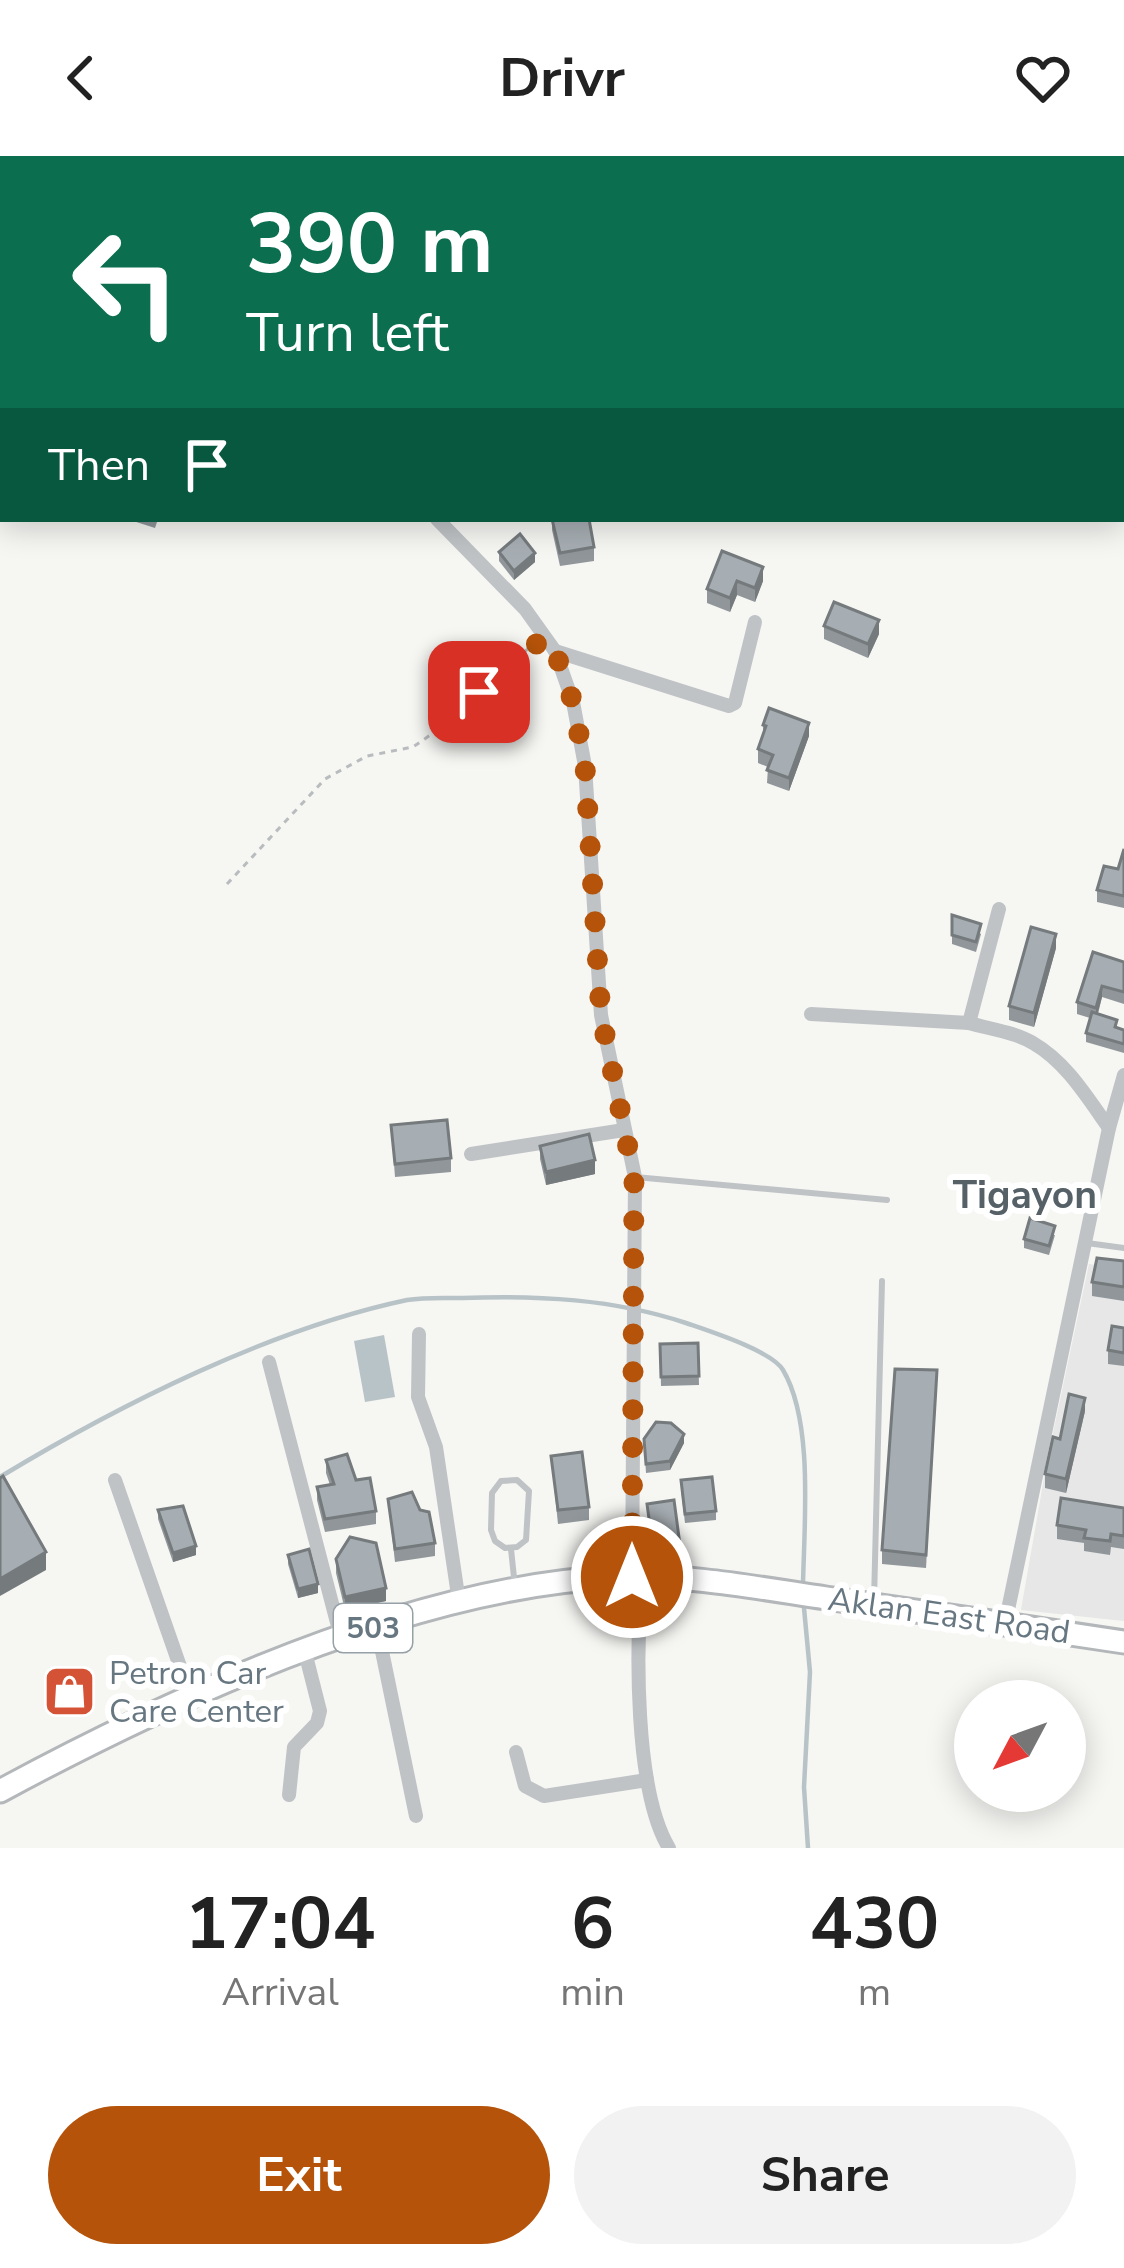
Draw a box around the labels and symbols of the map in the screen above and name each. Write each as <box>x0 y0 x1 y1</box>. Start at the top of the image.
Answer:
pin <box>428 641 530 743</box>
district label: Tigayon <box>953 1169 1097 1222</box>
position arrow <box>569 1514 695 1640</box>
street label: Aklan East Road <box>825 1577 1073 1655</box>
road number: 503 <box>334 1604 412 1652</box>
place label: Petron Car Care Center <box>109 1651 284 1734</box>
shop icon: Petron Car Care Center <box>42 1664 98 1720</box>
north arrow <box>954 1680 1086 1812</box>

